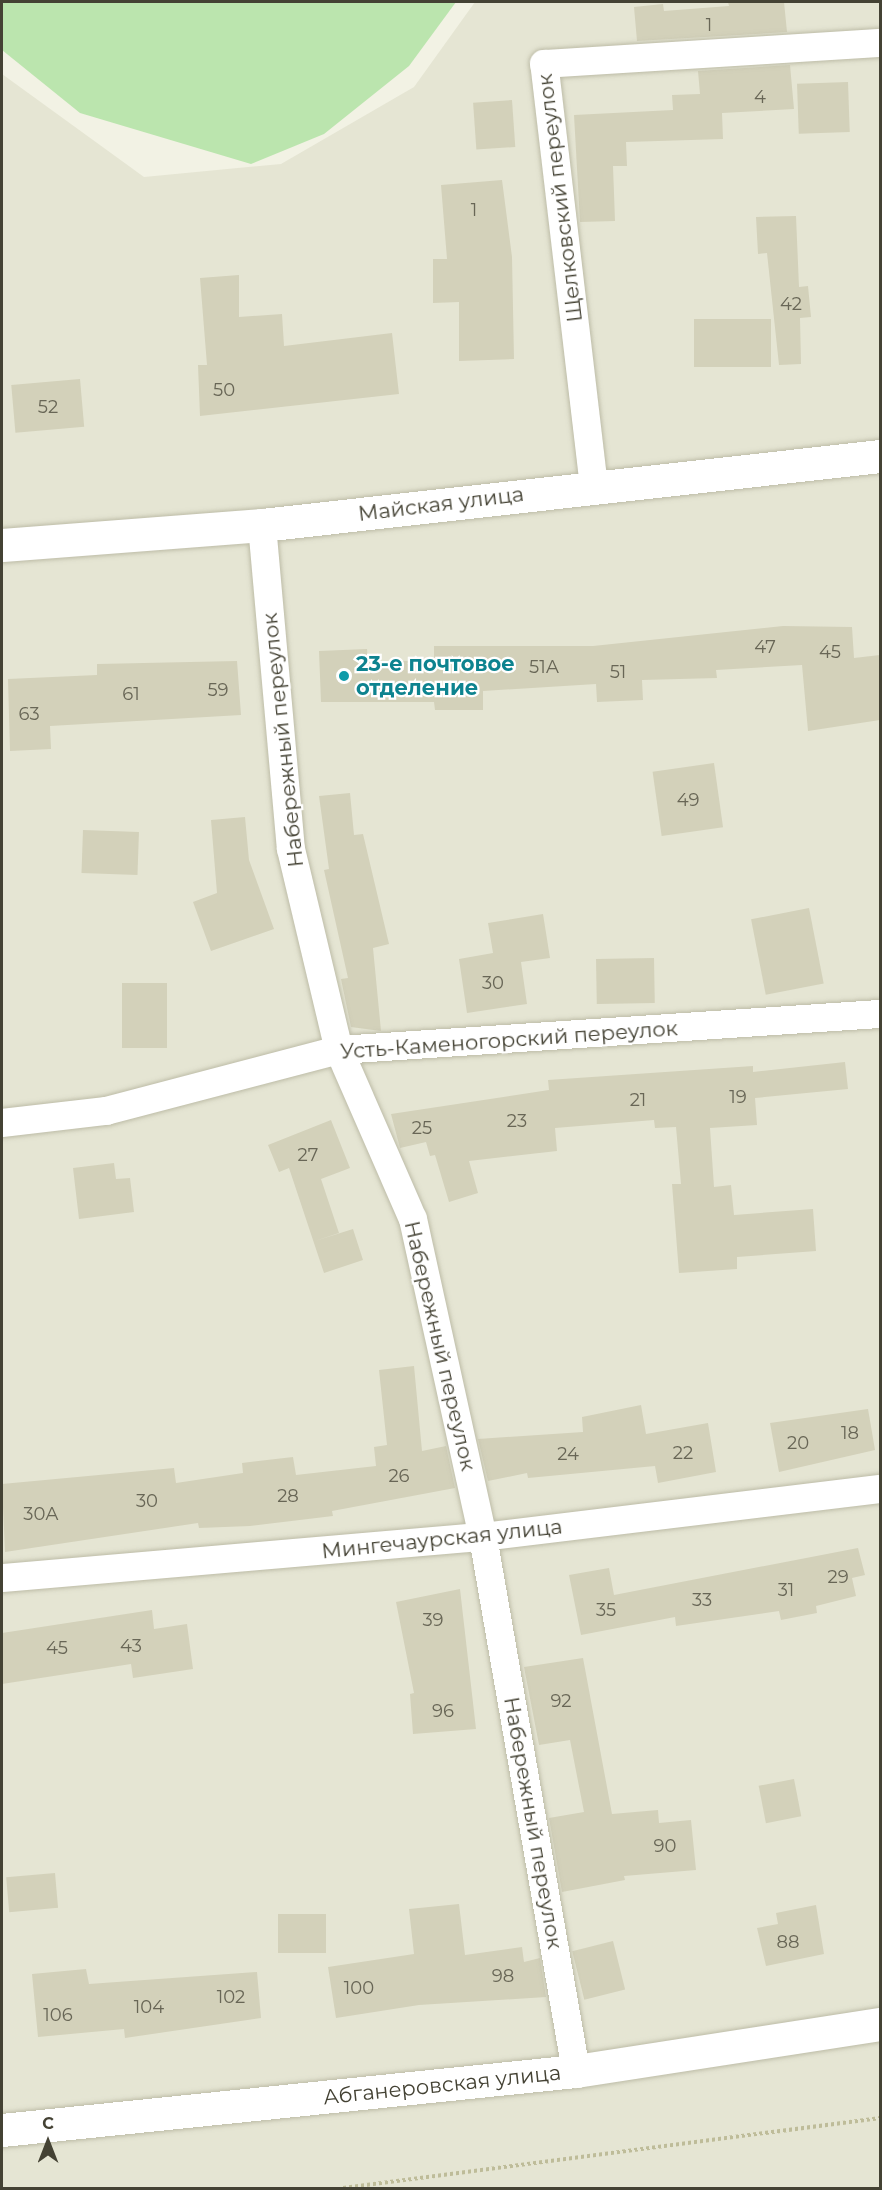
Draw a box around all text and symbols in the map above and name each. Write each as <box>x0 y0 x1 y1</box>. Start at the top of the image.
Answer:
house number: 1 <box>706 14 712 36</box>
street label: Щелковский переулок <box>532 72 588 324</box>
house number: 4 <box>754 86 766 108</box>
house number: 1 <box>471 199 477 221</box>
house number: 42 <box>780 293 802 315</box>
house number: 50 <box>213 379 235 401</box>
house number: 52 <box>38 396 58 418</box>
street label: Майская улица <box>357 481 525 527</box>
street label: Набережный переулок <box>257 612 309 868</box>
house number: 47 <box>754 636 776 658</box>
house number: 45 <box>819 641 841 663</box>
place label: 23-е почтовое отделение <box>356 651 515 701</box>
house number: 51А <box>529 656 559 678</box>
house number: 51 <box>610 661 626 683</box>
marker: 23-е почтовое отделение <box>337 669 351 683</box>
house number: 59 <box>207 679 229 701</box>
house number: 61 <box>122 683 140 705</box>
house number: 63 <box>18 703 40 725</box>
house number: 49 <box>677 789 699 811</box>
house number: 30 <box>482 972 504 994</box>
street label: Усть-Каменогорский переулок <box>339 1016 679 1064</box>
house number: 19 <box>729 1086 747 1108</box>
house number: 21 <box>630 1089 646 1111</box>
house number: 23 <box>507 1110 527 1132</box>
house number: 25 <box>412 1117 432 1139</box>
house number: 27 <box>298 1144 318 1166</box>
street label: Набережный переулок <box>399 1219 481 1473</box>
house number: 18 <box>841 1422 859 1444</box>
house number: 20 <box>787 1432 809 1454</box>
house number: 22 <box>673 1442 693 1464</box>
house number: 24 <box>557 1443 579 1465</box>
house number: 26 <box>388 1465 410 1487</box>
house number: 28 <box>277 1485 299 1507</box>
house number: 30 <box>136 1490 158 1512</box>
house number: 30А <box>23 1503 59 1525</box>
street label: Мингечаурская улица <box>320 1514 564 1564</box>
house number: 29 <box>827 1566 849 1588</box>
house number: 31 <box>778 1579 794 1601</box>
house number: 33 <box>692 1589 712 1611</box>
house number: 35 <box>596 1599 616 1621</box>
house number: 39 <box>422 1609 444 1631</box>
house number: 43 <box>120 1635 142 1657</box>
house number: 45 <box>46 1637 68 1659</box>
house number: 92 <box>550 1690 572 1712</box>
street label: Набережный переулок <box>498 1695 568 1951</box>
house number: 96 <box>432 1700 454 1722</box>
house number: 90 <box>654 1835 676 1857</box>
house number: 88 <box>777 1931 799 1953</box>
house number: 98 <box>492 1965 514 1987</box>
house number: 100 <box>344 1977 374 1999</box>
house number: 102 <box>217 1986 245 2008</box>
house number: 104 <box>134 1996 164 2018</box>
house number: 106 <box>43 2004 73 2026</box>
street label: Абганеровская улица <box>322 2060 562 2110</box>
north arrow <box>18 2112 78 2172</box>
text: С <box>42 2114 54 2133</box>

